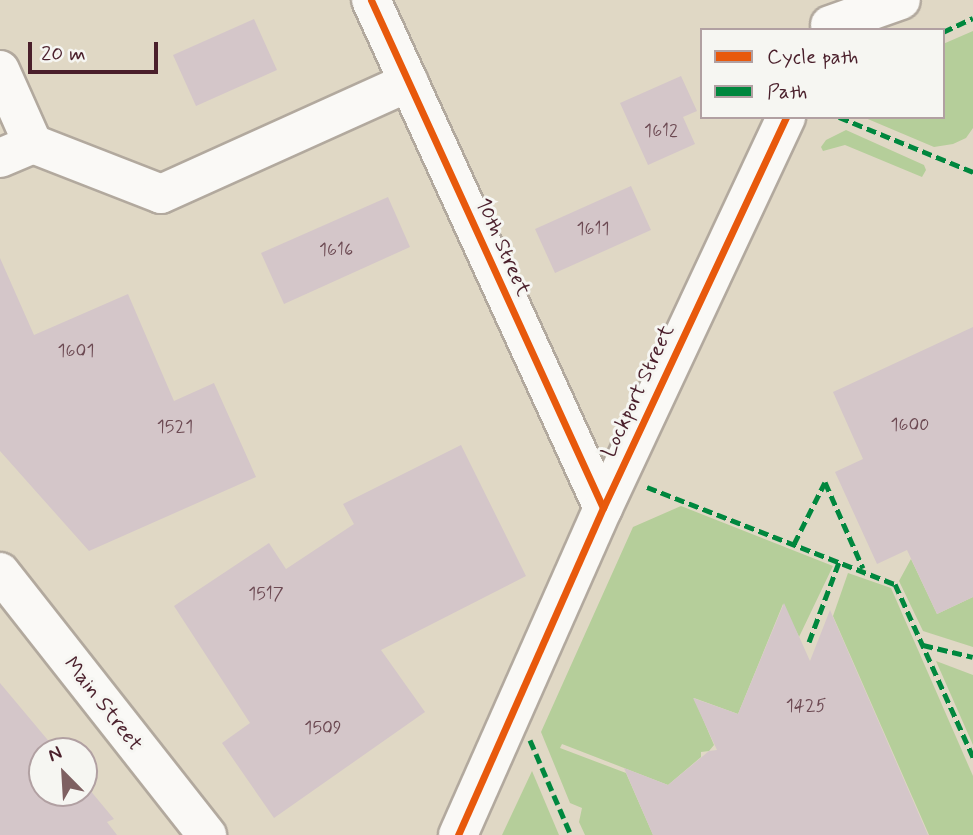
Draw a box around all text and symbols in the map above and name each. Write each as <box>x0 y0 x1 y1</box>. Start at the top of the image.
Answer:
scale bar <box>32 28 161 72</box>
legend <box>700 28 945 119</box>
text: 20 m <box>41 40 86 68</box>
text: Cycle path <box>767 43 858 71</box>
text: Path <box>767 78 807 106</box>
house number: 1612 <box>644 120 678 142</box>
street label: 10th Street <box>470 194 536 300</box>
house number: 1611 <box>576 218 610 240</box>
house number: 1616 <box>319 239 353 261</box>
street label: Lockport Street <box>596 321 680 461</box>
house number: 1601 <box>58 340 94 362</box>
house number: 1600 <box>891 414 929 436</box>
house number: 1521 <box>157 416 193 438</box>
house number: 1517 <box>248 583 284 605</box>
street label: Main Street <box>59 652 147 756</box>
house number: 1425 <box>786 695 826 717</box>
house number: 1509 <box>304 717 342 739</box>
north arrow <box>28 737 98 807</box>
text: N <box>44 740 66 768</box>

